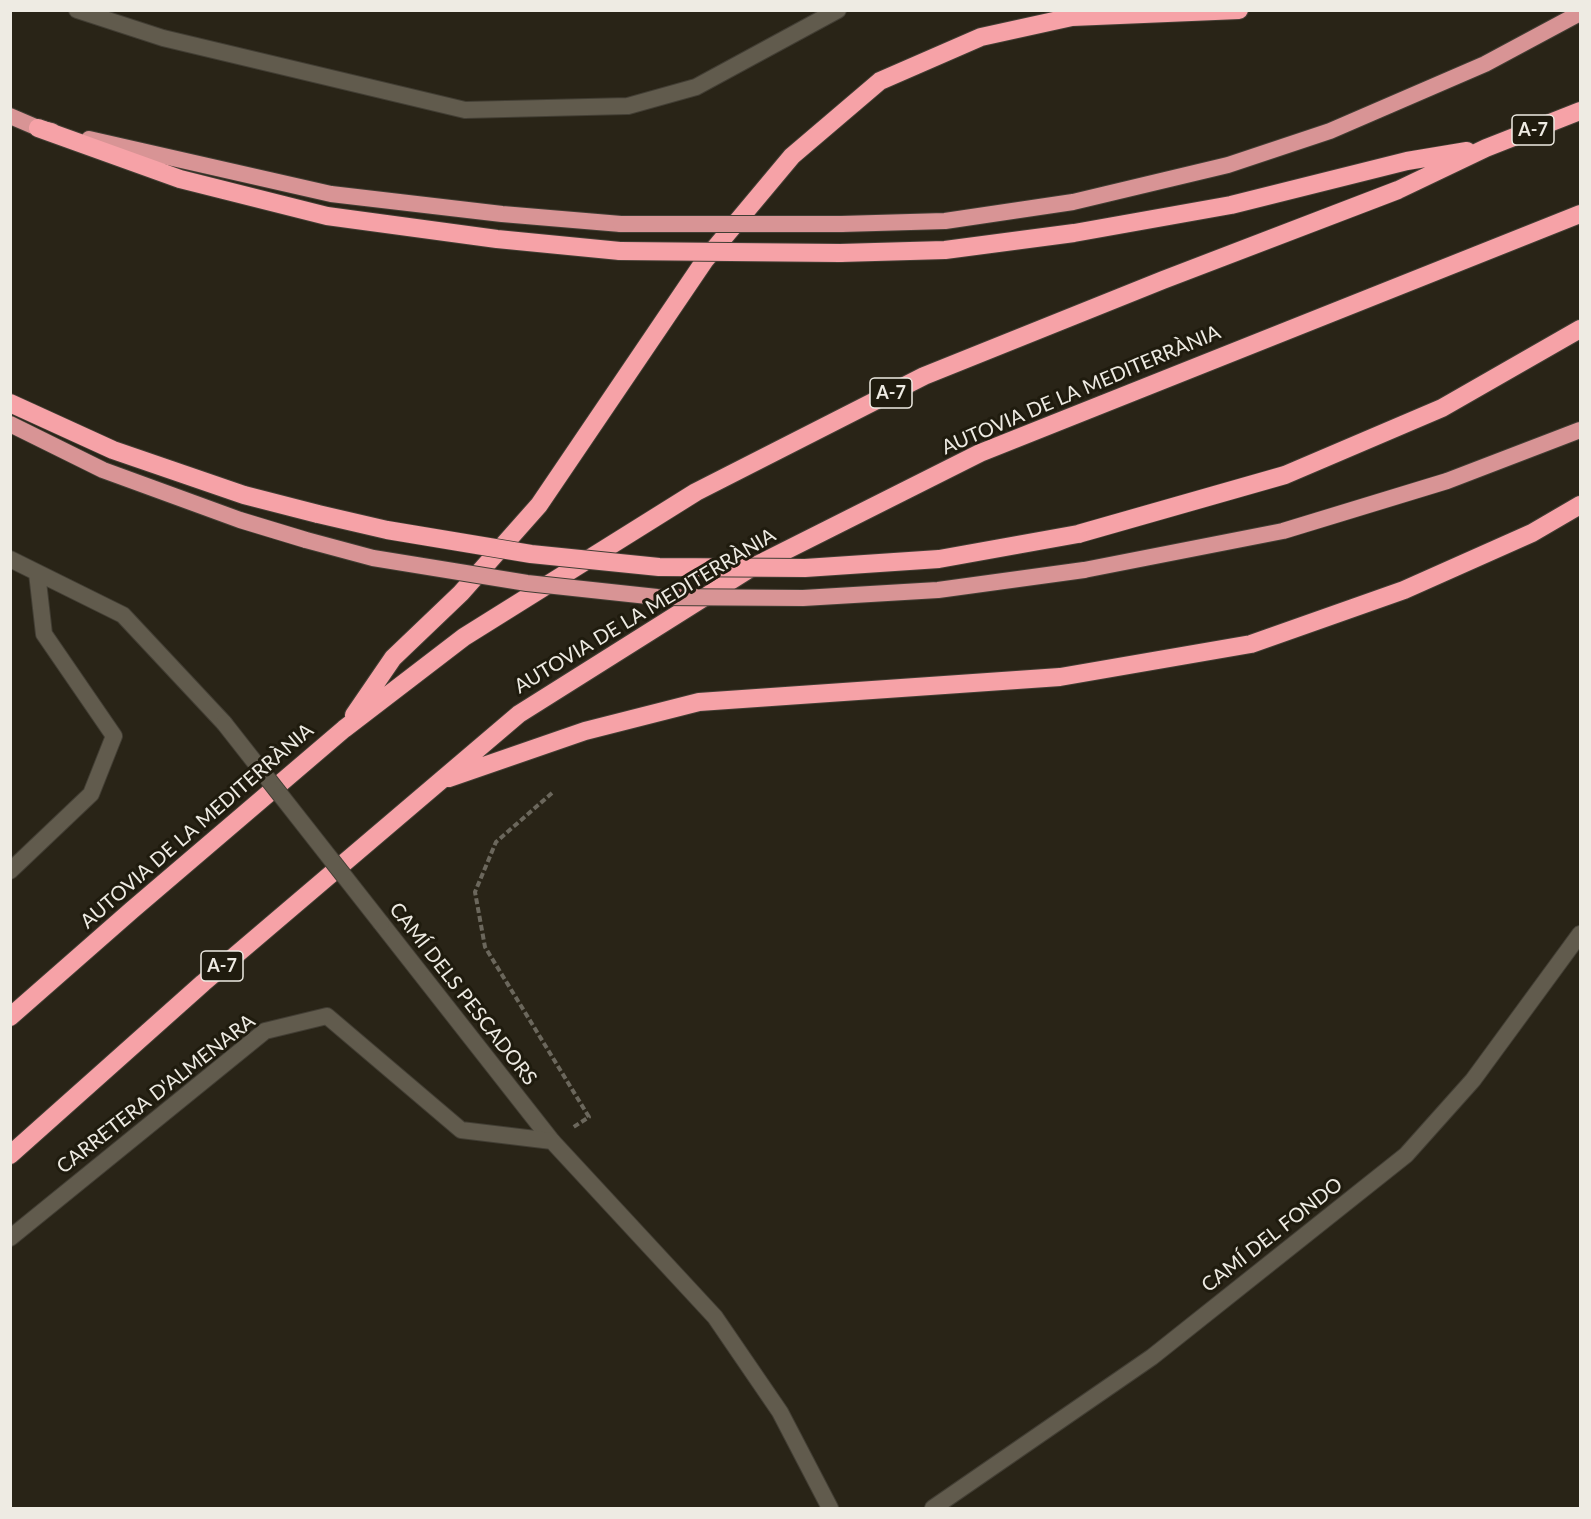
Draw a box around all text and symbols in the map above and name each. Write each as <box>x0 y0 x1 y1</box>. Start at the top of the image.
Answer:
road number: A-7 <box>1512 115 1554 145</box>
street label: AUTOVIA DE LA MEDITERRÀNIA <box>938 320 1224 460</box>
road number: A-7 <box>870 378 912 408</box>
street label: AUTOVIA DE LA MEDITERRÀNIA <box>510 523 780 699</box>
street label: AUTOVIA DE LA MEDITERRÀNIA <box>76 718 318 934</box>
street label: CAMÍ DELS PESCADORS <box>384 898 542 1090</box>
road number: A-7 <box>201 951 243 981</box>
street label: CARRETERA D'ALMENARA <box>52 1009 260 1179</box>
street label: CAMÍ DEL FONDO <box>1197 1173 1347 1297</box>

